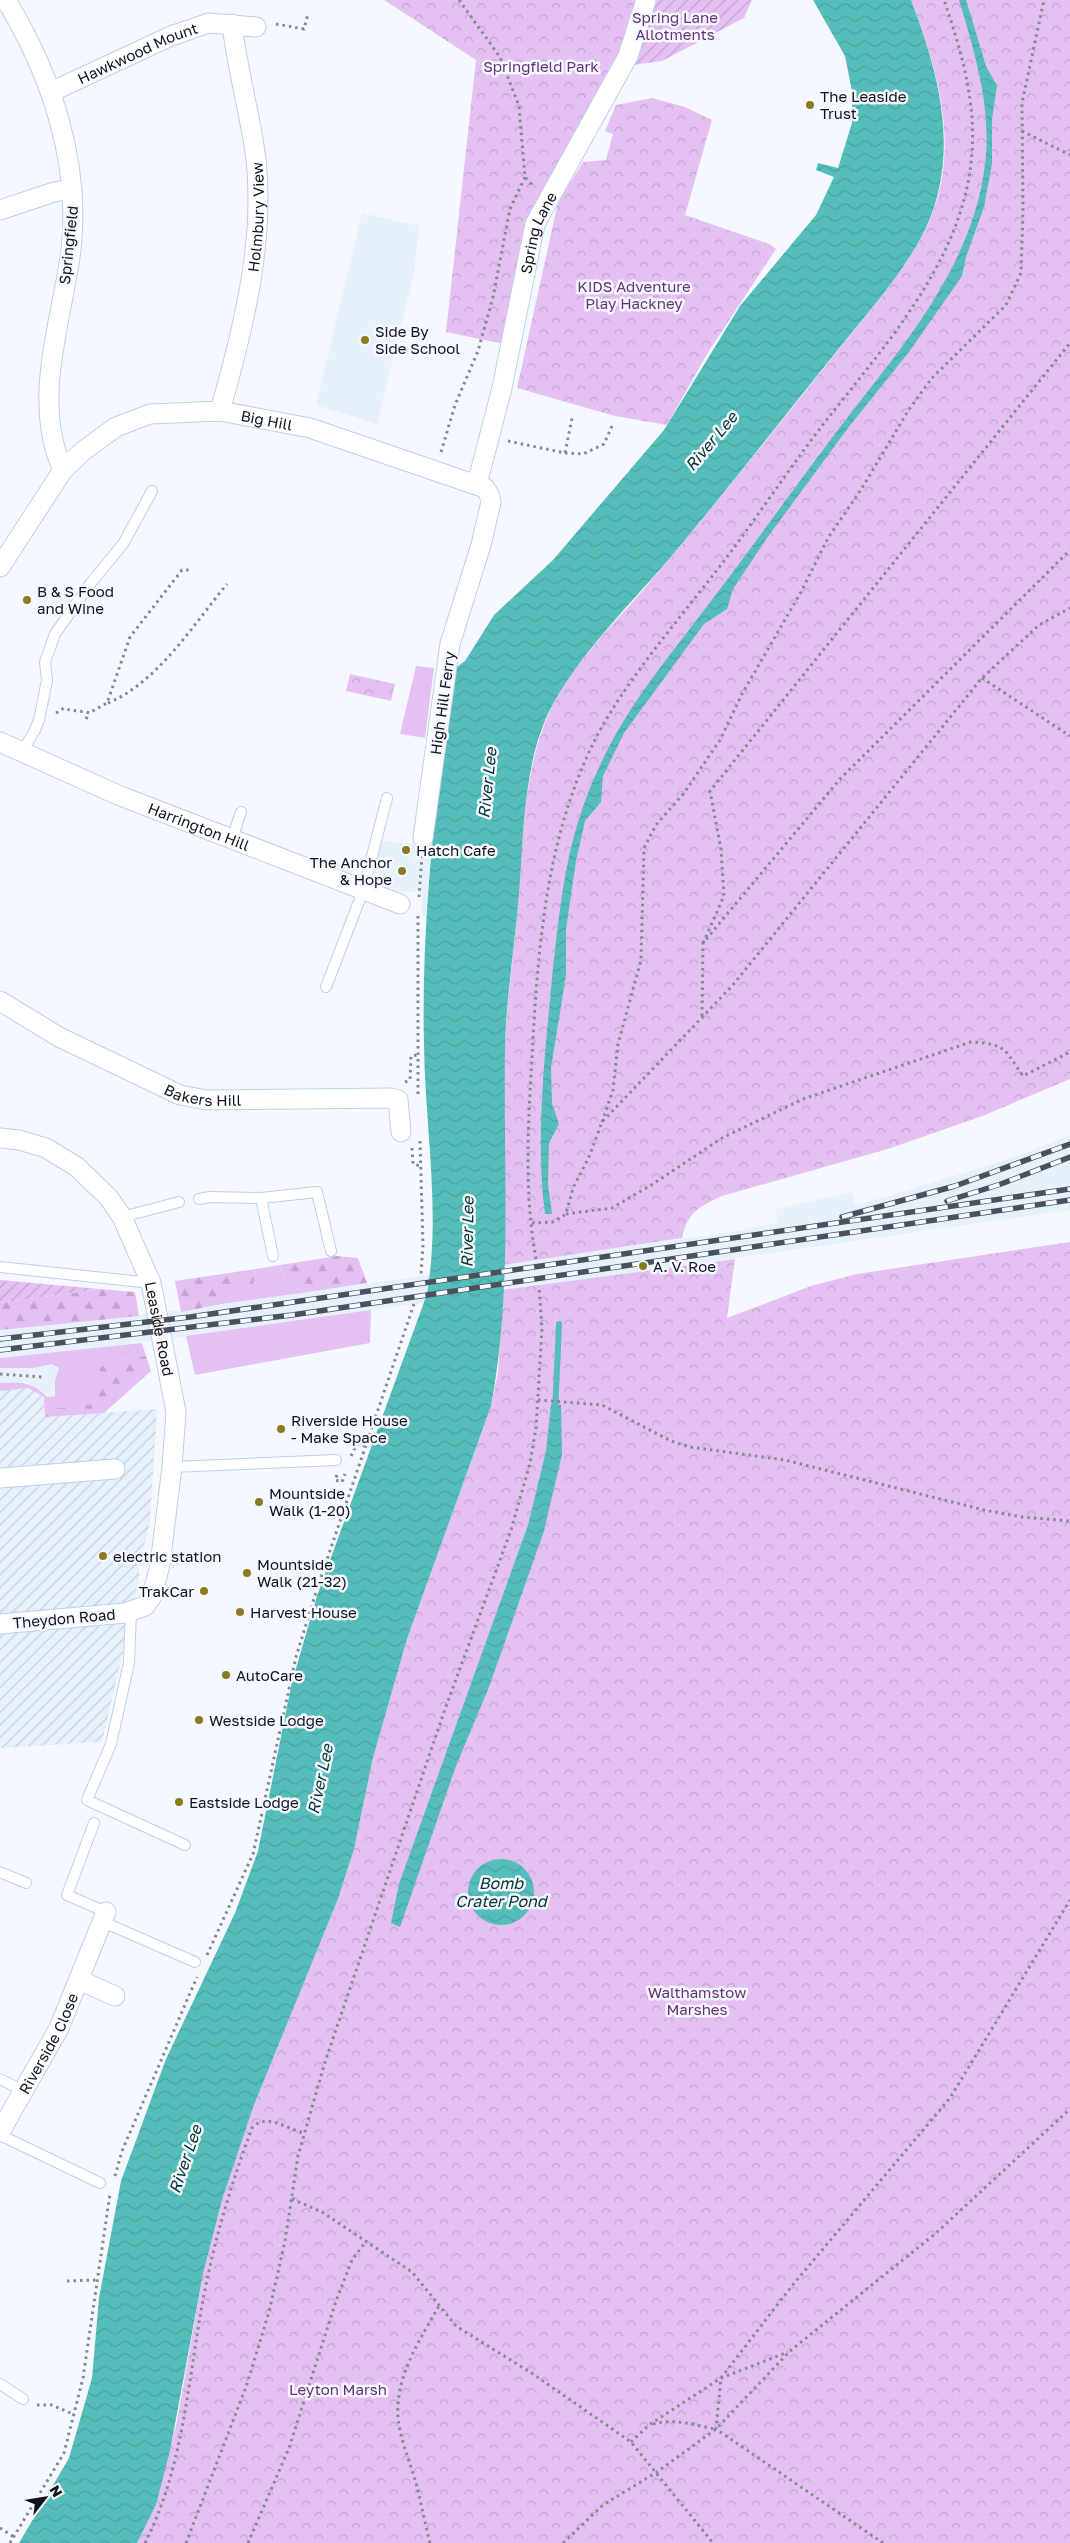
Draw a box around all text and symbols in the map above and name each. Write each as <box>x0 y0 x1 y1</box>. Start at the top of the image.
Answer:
park label: Spring Lane Allotments <box>632 8 718 43</box>
street label: Hawkwood Mount <box>75 19 200 87</box>
park label: Springfield Park <box>483 57 599 75</box>
place label: The Leaside Trust <box>820 87 907 122</box>
marker: The Leaside Trust <box>804 99 816 111</box>
street label: Holmbury View <box>243 161 267 273</box>
street label: Spring Lane <box>516 188 560 275</box>
street label: Springfield <box>55 205 81 285</box>
park label: KIDS Adventure Play Hackney <box>577 277 691 312</box>
place label: Side By Side School <box>375 322 460 357</box>
marker: Side By Side School <box>359 334 371 346</box>
street label: Big Hill <box>239 406 294 434</box>
water label: River Lee <box>681 406 743 475</box>
place label: B & S Food and Wine <box>37 582 114 617</box>
marker: B & S Food and Wine <box>21 594 33 606</box>
street label: High Hill Ferry <box>426 649 458 756</box>
water label: River Lee <box>473 745 501 819</box>
street label: Harrington Hill <box>146 799 252 854</box>
place label: Hatch Cafe <box>416 841 496 859</box>
marker: Hatch Cafe <box>400 844 412 856</box>
place label: The Anchor & Hope <box>309 853 392 888</box>
marker: The Anchor & Hope <box>396 865 408 877</box>
street label: Bakers Hill <box>161 1080 242 1109</box>
water label: River Lee <box>456 1195 478 1268</box>
place label: A. V. Roe <box>653 1257 716 1275</box>
marker: A. V. Roe <box>637 1260 649 1272</box>
street label: Leaside Road <box>142 1280 178 1378</box>
place label: Riverside House - Make Space <box>291 1411 408 1446</box>
marker: Riverside House - Make Space <box>275 1423 287 1435</box>
place label: Mountside Walk (1-20) <box>269 1484 351 1519</box>
marker: Mountside Walk (1-20) <box>253 1496 265 1508</box>
place label: electric station <box>113 1547 222 1565</box>
marker: electric station <box>97 1550 109 1562</box>
place label: Mountside Walk (21-32) <box>257 1555 347 1590</box>
marker: Mountside Walk (21-32) <box>241 1567 253 1579</box>
place label: TrakCar <box>139 1582 194 1600</box>
marker: TrakCar <box>198 1585 210 1597</box>
place label: Harvest House <box>250 1603 357 1621</box>
street label: Theydon Road <box>12 1605 116 1631</box>
marker: Harvest House <box>234 1606 246 1618</box>
place label: AutoCare <box>236 1666 303 1684</box>
marker: AutoCare <box>220 1669 232 1681</box>
place label: Westside Lodge <box>209 1711 324 1729</box>
marker: Westside Lodge <box>193 1714 205 1726</box>
water label: River Lee <box>303 1741 338 1816</box>
place label: Eastside Lodge <box>189 1793 299 1811</box>
marker: Eastside Lodge <box>173 1796 185 1808</box>
water label: Bomb Crater Pond <box>455 1873 549 1911</box>
park label: Walthamstow Marshes <box>648 1983 746 2018</box>
street label: Riverside Close <box>15 1990 81 2097</box>
water label: River Lee <box>164 2121 207 2196</box>
park label: Leyton Marsh <box>289 2380 387 2398</box>
north arrow <box>20 2473 70 2523</box>
text: N <box>47 2482 67 2500</box>

